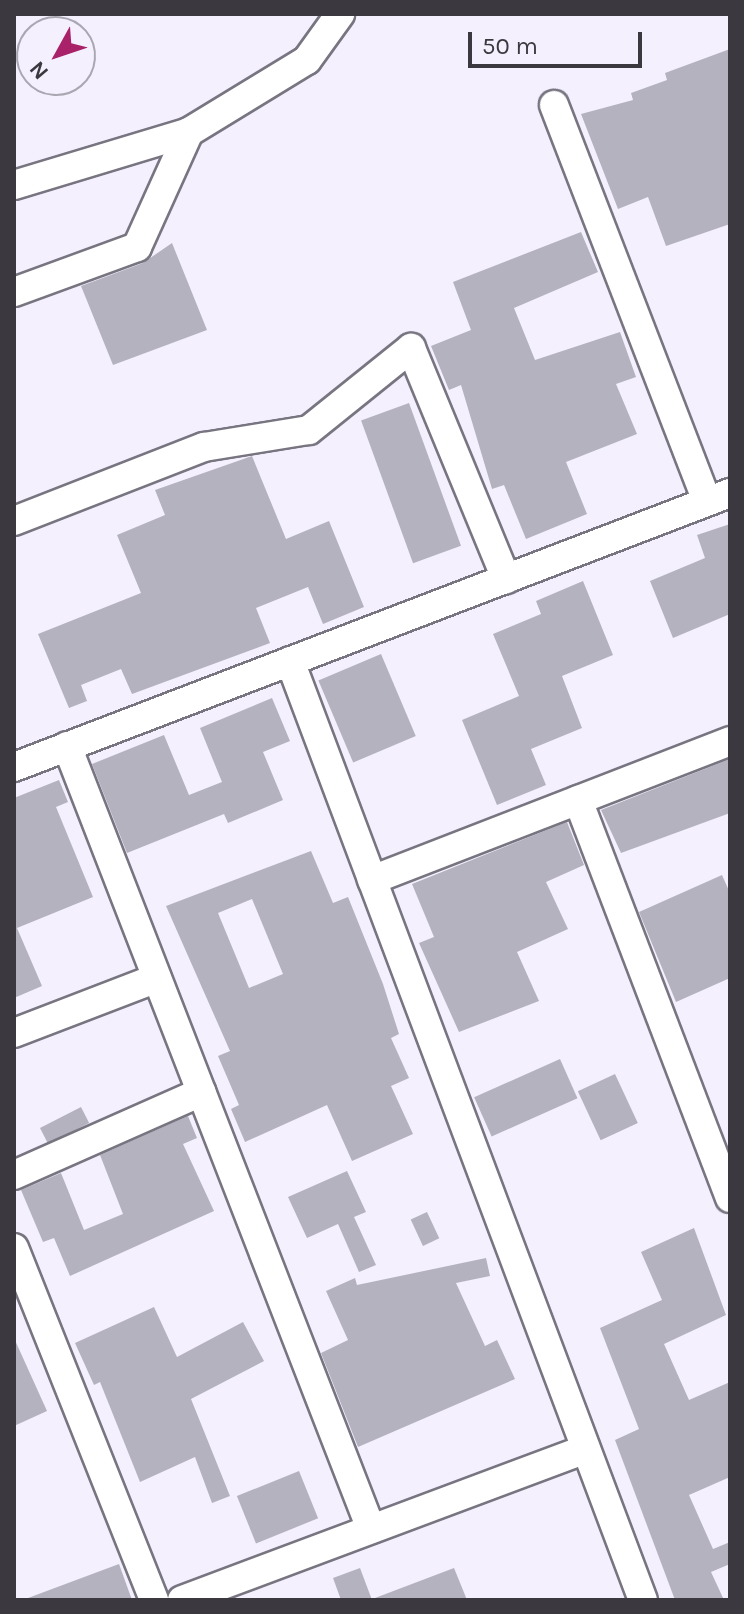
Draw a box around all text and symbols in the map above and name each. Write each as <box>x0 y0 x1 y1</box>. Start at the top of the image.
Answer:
north arrow <box>16 16 96 96</box>
scale bar <box>472 16 646 66</box>
text: 50 m <box>482 32 538 60</box>
text: N <box>24 56 54 85</box>

